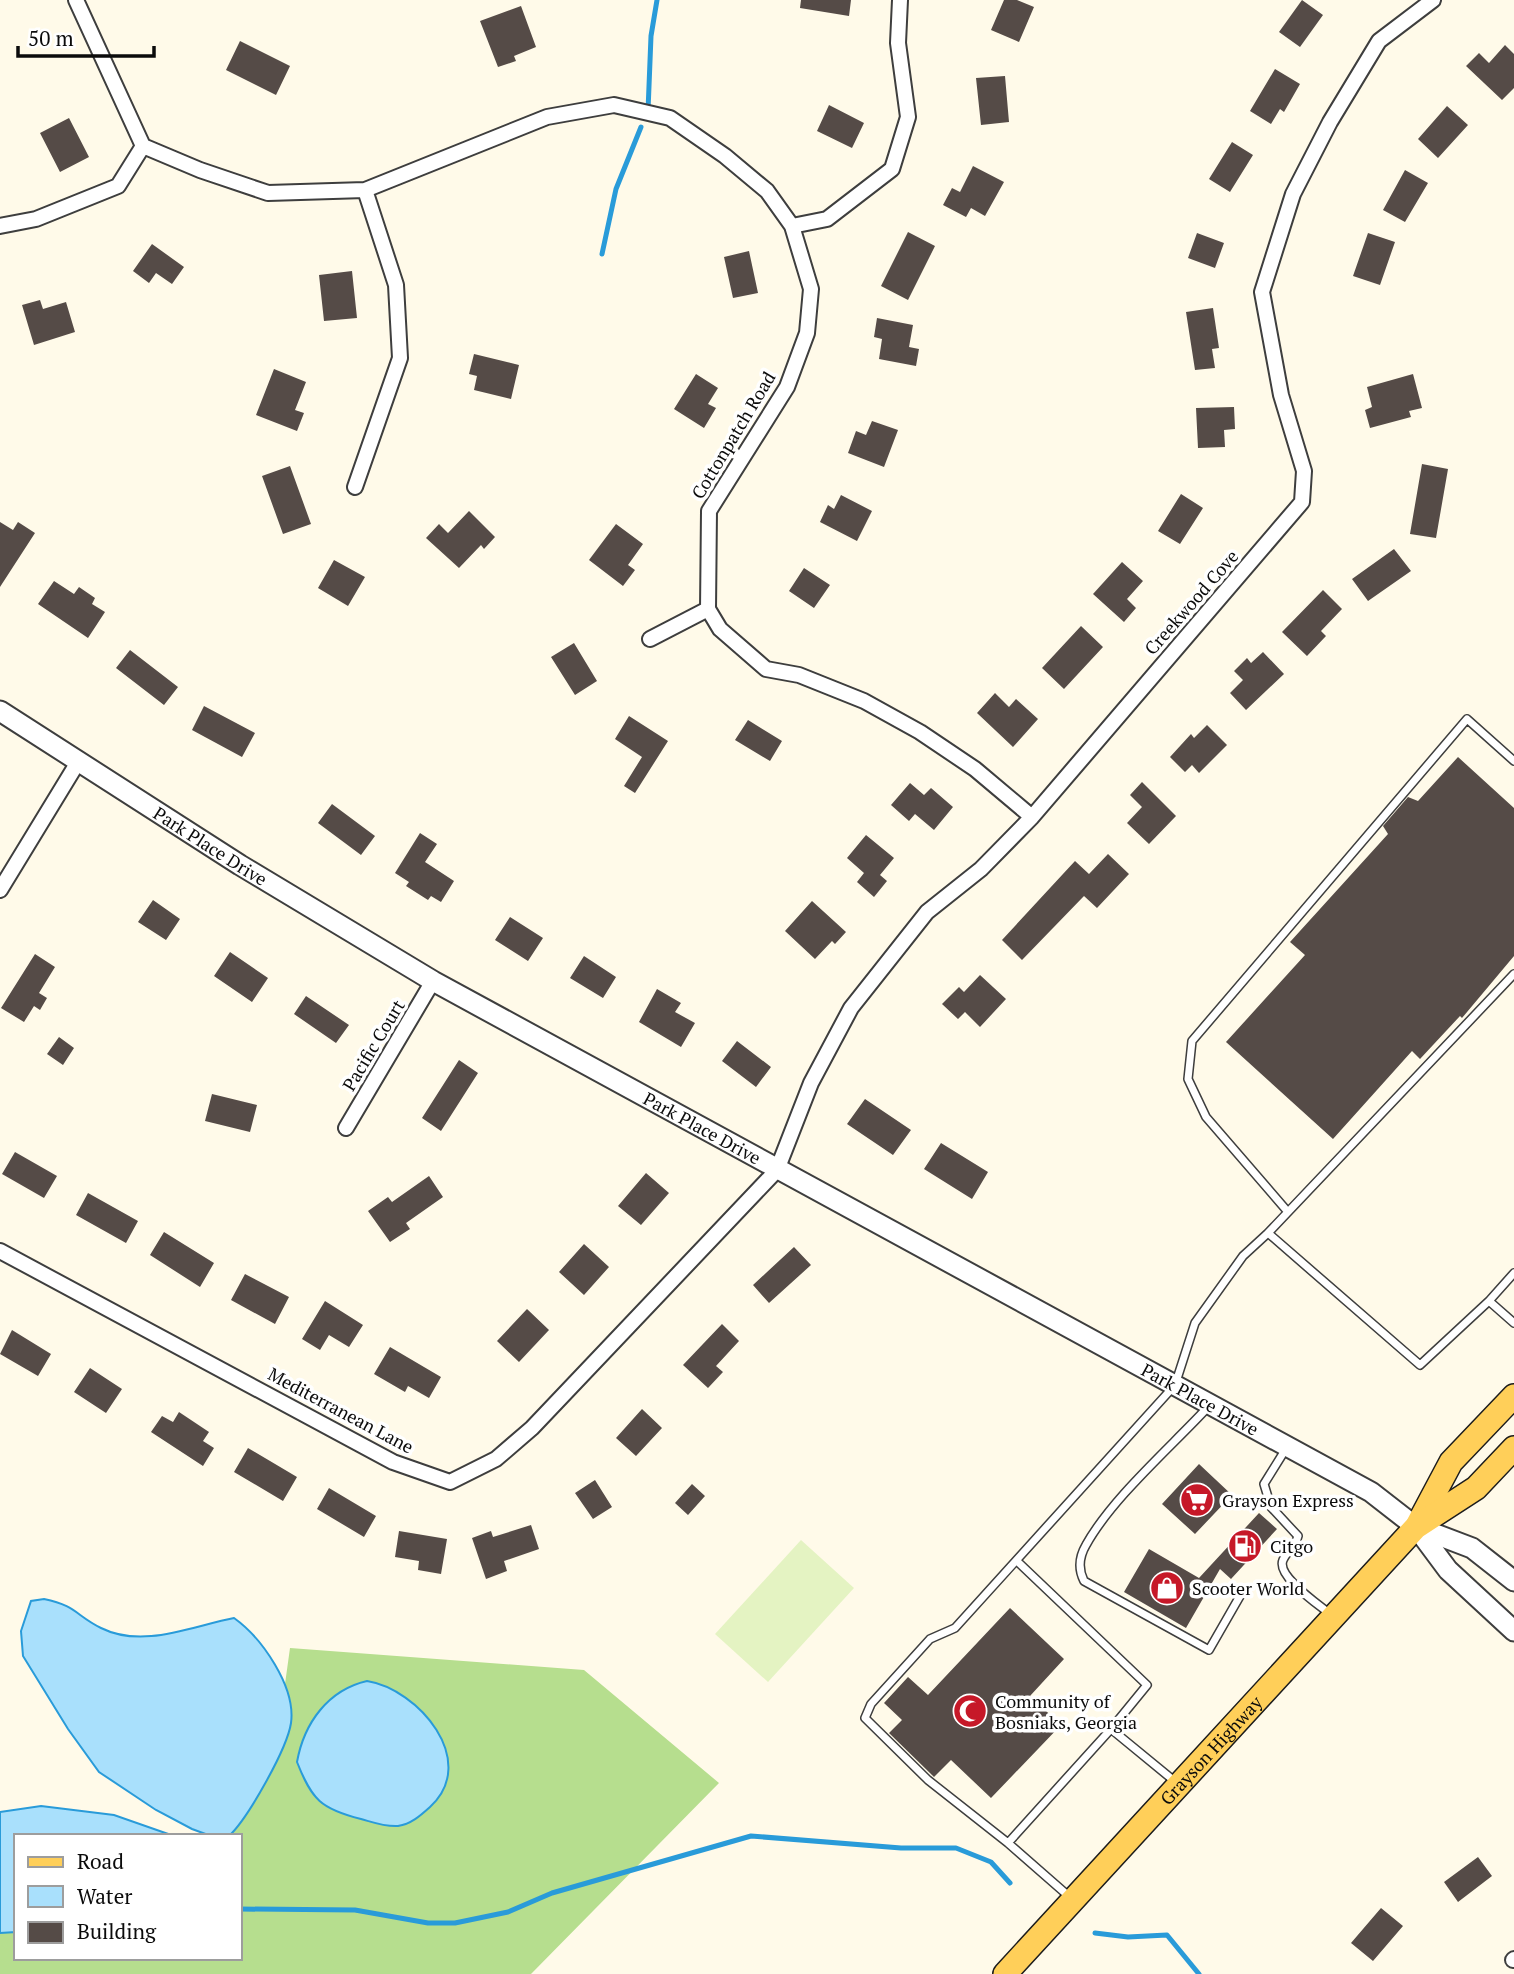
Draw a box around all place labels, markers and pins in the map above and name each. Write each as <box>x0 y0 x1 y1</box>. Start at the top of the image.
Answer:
supermarket icon: Grayson Express <box>1178 1481 1216 1519</box>
place label: Grayson Express <box>1222 1488 1354 1512</box>
fuel station icon: Citgo <box>1226 1527 1264 1565</box>
place label: Citgo <box>1270 1534 1313 1558</box>
shop icon: Scooter World <box>1148 1569 1186 1607</box>
place label: Scooter World <box>1192 1576 1304 1600</box>
place label: Community of Bosniaks, Georgia <box>995 1689 1137 1734</box>
mosque icon: Community of Bosniaks, Georgia <box>951 1692 989 1730</box>

